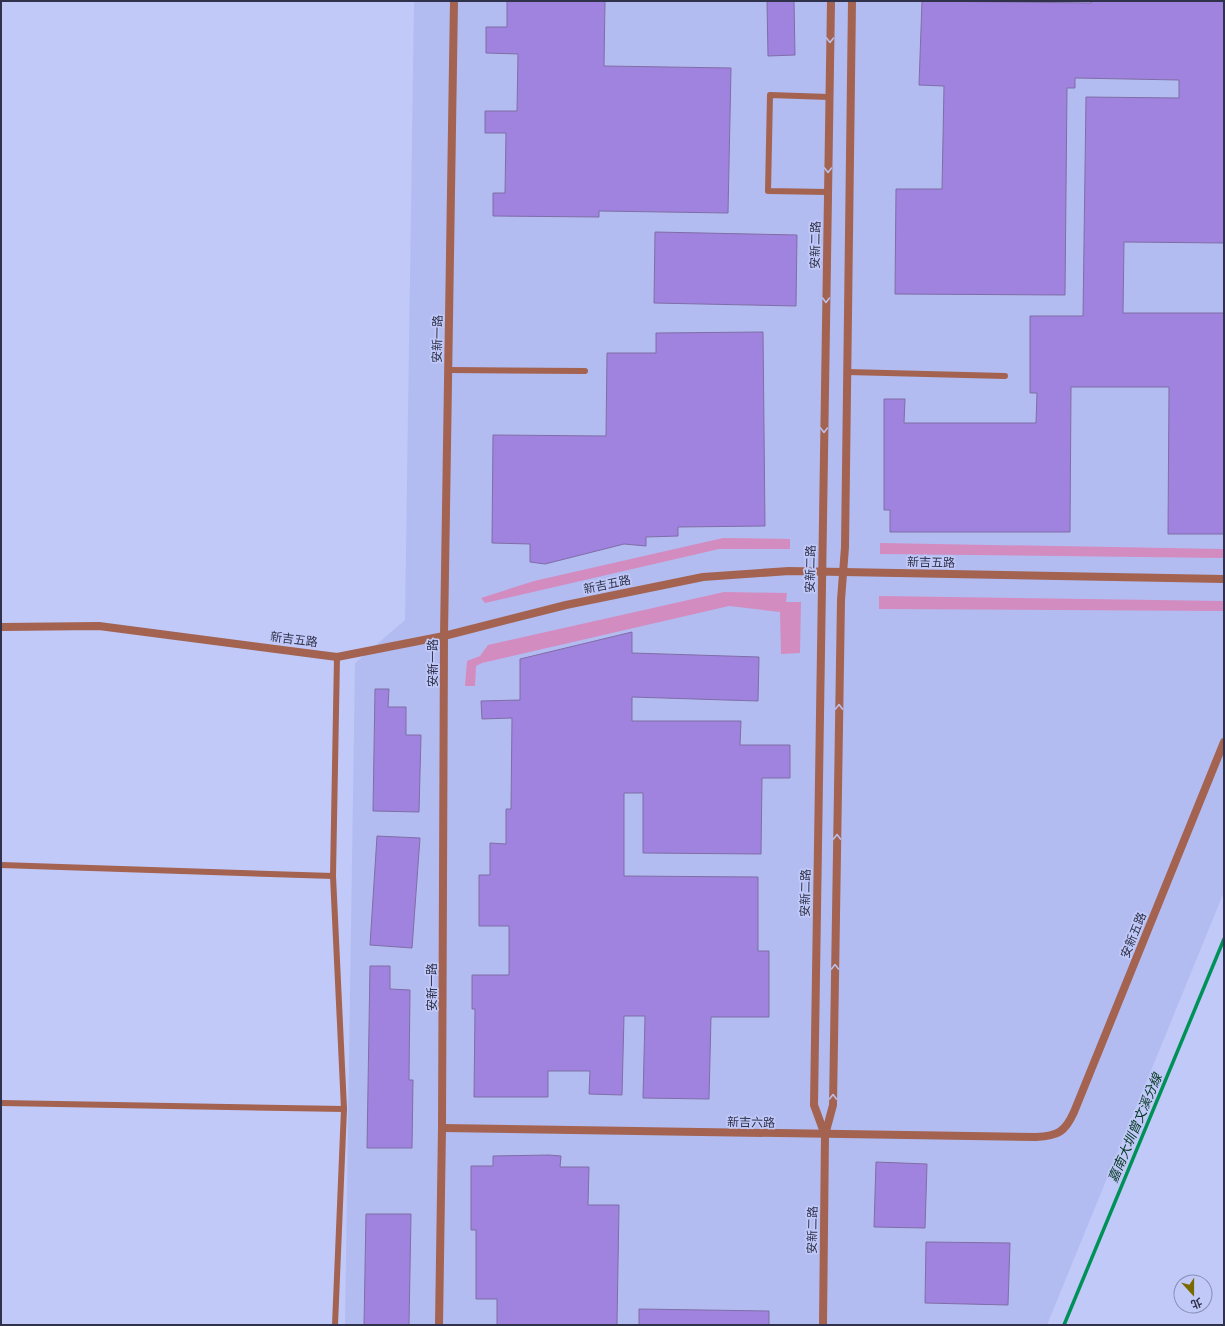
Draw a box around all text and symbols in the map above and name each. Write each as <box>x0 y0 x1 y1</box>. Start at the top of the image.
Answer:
one-way arrow <box>826 37 835 43</box>
one-way arrow <box>824 167 832 173</box>
street label: 安新二路 <box>806 221 824 269</box>
one-way arrow <box>822 297 830 303</box>
street label: 安新一路 <box>428 315 446 363</box>
one-way arrow <box>820 427 828 433</box>
street label: 安新二路 <box>801 545 819 593</box>
street label: 新吉五路 <box>907 553 955 571</box>
street label: 新吉五路 <box>582 571 632 597</box>
street label: 新吉五路 <box>269 628 319 650</box>
street label: 安新一路 <box>424 639 441 687</box>
one-way arrow <box>835 704 843 710</box>
one-way arrow <box>833 834 841 840</box>
street label: 安新二路 <box>796 869 814 917</box>
street label: 安新五路 <box>1116 910 1150 960</box>
street label: 安新一路 <box>423 963 440 1011</box>
one-way arrow <box>831 964 839 970</box>
water label: 嘉南大圳曾文溪分線 <box>1103 1069 1167 1186</box>
one-way arrow <box>829 1094 838 1100</box>
street label: 新吉六路 <box>727 1113 775 1131</box>
street label: 安新二路 <box>803 1206 821 1254</box>
north arrow <box>1173 1274 1213 1314</box>
text: 北 <box>1189 1294 1205 1313</box>

